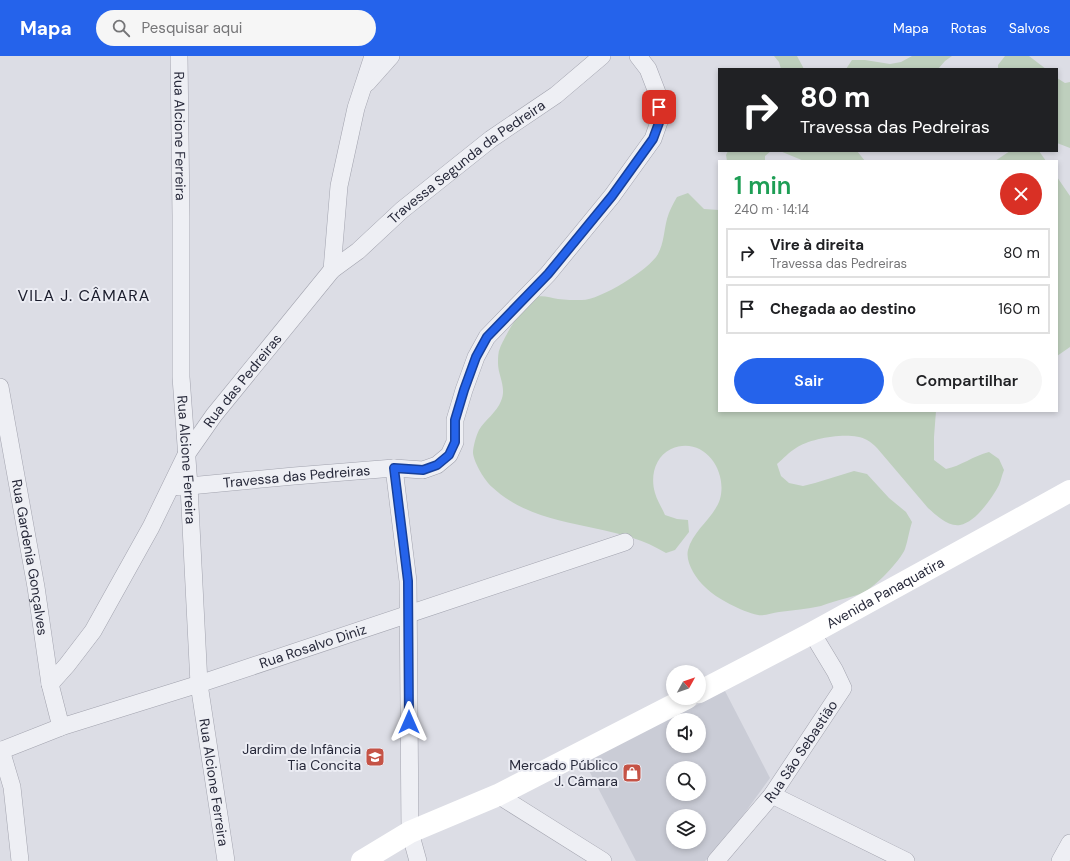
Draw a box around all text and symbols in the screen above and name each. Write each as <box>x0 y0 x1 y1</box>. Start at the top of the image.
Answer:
search box <box>96 10 376 46</box>
text: Mapa <box>20 16 72 41</box>
icon: search <box>110 17 132 39</box>
text: Pesquisar aqui <box>142 18 242 38</box>
text: Mapa <box>893 19 929 37</box>
text: Rotas <box>951 19 987 37</box>
text: Salvos <box>1009 19 1050 37</box>
street label: Rua Alcione Ferreira <box>170 71 190 201</box>
text: 80 m <box>800 79 870 116</box>
icon: right <box>734 84 786 136</box>
pin <box>642 90 676 124</box>
street label: Travessa Segunda da Pedreira <box>384 96 549 228</box>
icon: arrive <box>648 96 670 118</box>
text: Travessa das Pedreiras <box>800 115 990 139</box>
text: 1 min <box>734 170 791 201</box>
button: close <box>1000 173 1042 215</box>
text: 240 m · 14:14 <box>734 201 809 218</box>
text: Vire à direita <box>770 235 864 255</box>
icon: right <box>736 242 758 264</box>
text: 80 m <box>1003 243 1040 263</box>
text: Travessa das Pedreiras <box>770 255 907 272</box>
district label: VILA J. CÂMARA <box>18 285 150 306</box>
icon: arrive <box>736 298 758 320</box>
text: Chegada ao destino <box>770 299 916 319</box>
text: 160 m <box>998 299 1040 319</box>
street label: Rua das Pedreiras <box>199 330 286 431</box>
button: Sair <box>734 358 884 404</box>
button: Compartilhar <box>892 358 1042 404</box>
street label: Rua Alcione Ferreira <box>173 395 200 525</box>
street label: Travessa das Pedreiras <box>222 461 371 492</box>
street label: Rua Gardenia Gonçalves <box>8 478 52 637</box>
street label: Avenida Panaquatira <box>823 553 947 632</box>
street label: Rua Rosalvo Diniz <box>257 620 369 672</box>
north arrow <box>666 665 706 705</box>
map controls <box>666 665 706 849</box>
street label: Rua São Sebastião <box>760 697 842 806</box>
position arrow <box>388 701 430 743</box>
button: sound <box>666 713 706 753</box>
street label: Rua Alcione Ferreira <box>195 717 233 847</box>
place label: Jardim de Infância Tia Concita <box>242 740 361 774</box>
school or university icon: Jardim de Infância Tia Concita <box>364 746 386 768</box>
place label: Mercado Público J. Câmara <box>509 756 618 790</box>
button: search <box>666 761 706 801</box>
shop icon: Mercado Público J. Câmara <box>621 762 643 784</box>
button: layers <box>666 809 706 849</box>

